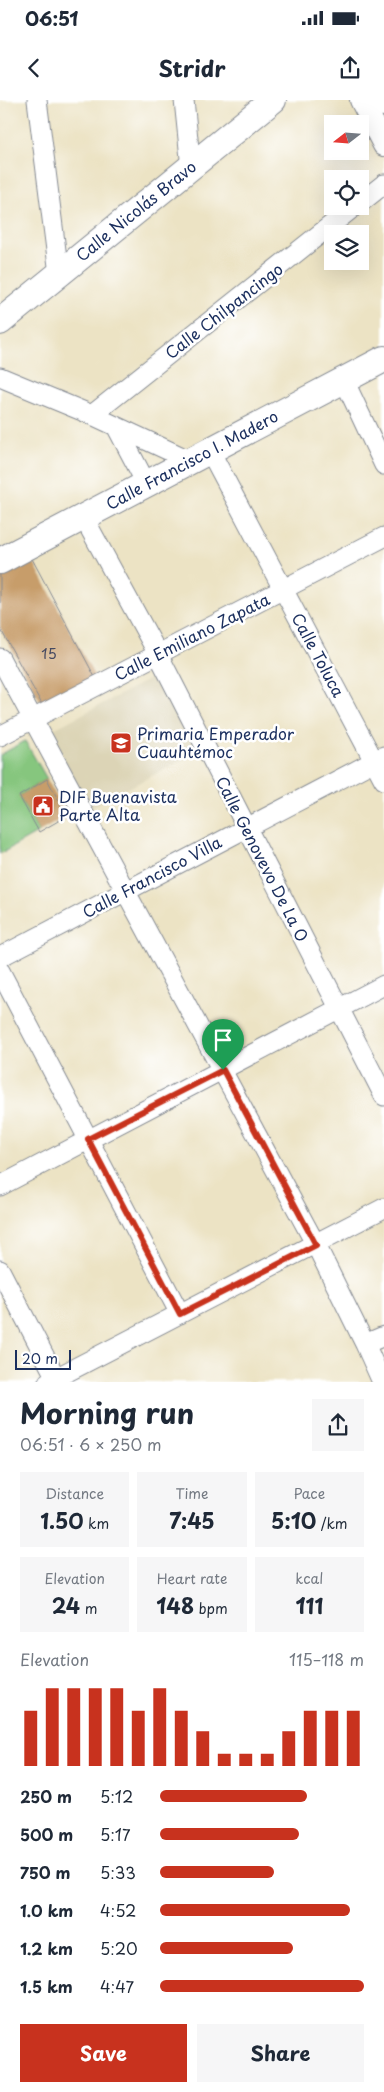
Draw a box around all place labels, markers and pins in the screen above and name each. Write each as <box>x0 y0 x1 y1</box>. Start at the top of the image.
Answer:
place label: Primaria Emperador Cuauhtémoc <box>137 721 295 763</box>
school or university icon: Primaria Emperador Cuauhtémoc <box>109 731 133 755</box>
place label: DIF Buenavista Parte Alta <box>59 784 177 826</box>
public building icon: DIF Buenavista Parte Alta <box>31 794 55 818</box>
pin <box>202 1019 244 1070</box>

